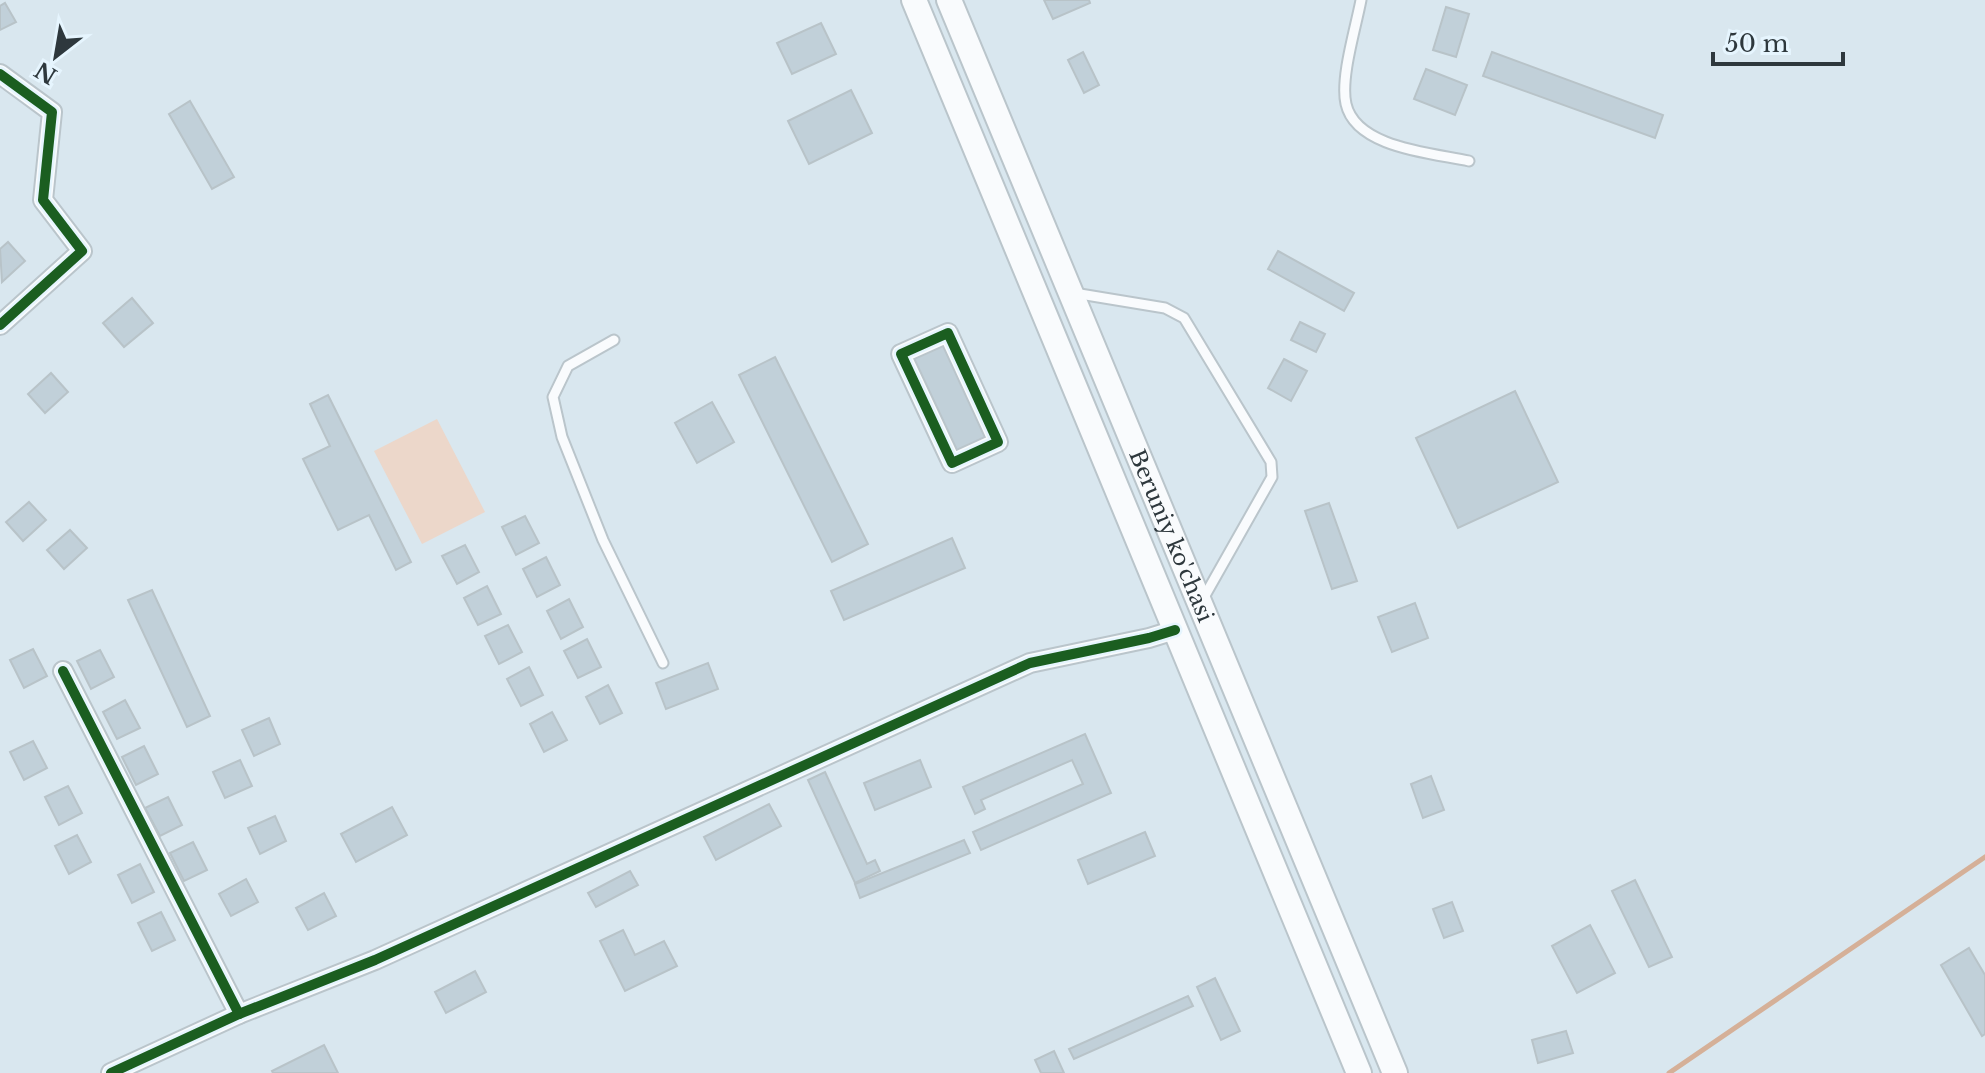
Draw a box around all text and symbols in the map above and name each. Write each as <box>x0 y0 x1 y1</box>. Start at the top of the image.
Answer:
north arrow <box>16 16 96 96</box>
scale bar <box>1713 16 1843 66</box>
text: 50 m <box>1725 29 1789 58</box>
text: N <box>30 56 62 90</box>
street label: Beruniy ko'chasi <box>1123 445 1219 627</box>

